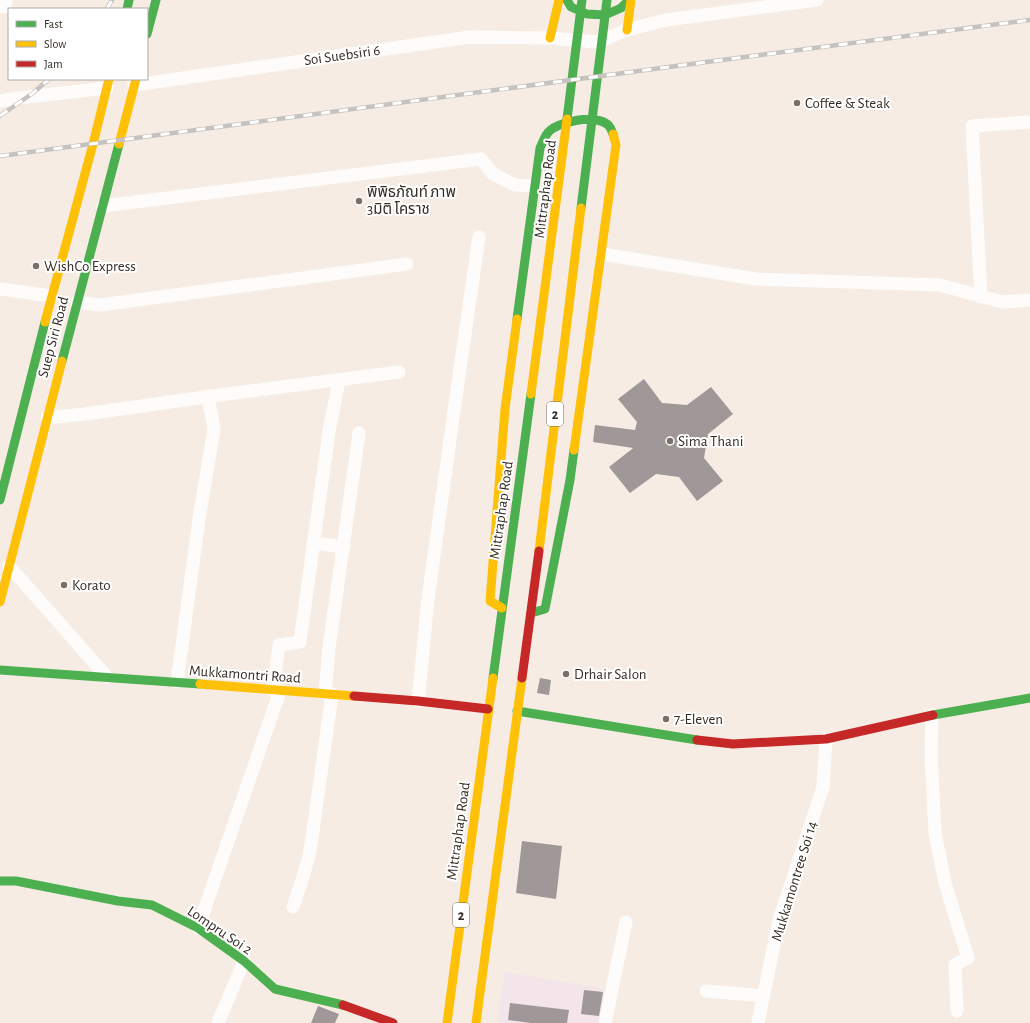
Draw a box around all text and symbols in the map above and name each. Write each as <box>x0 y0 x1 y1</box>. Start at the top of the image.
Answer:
legend <box>8 8 148 80</box>
text: Fast <box>44 18 63 30</box>
text: Slow <box>44 38 66 50</box>
street label: Soi Suebsiri 6 <box>303 43 381 68</box>
text: Jam <box>44 58 63 70</box>
place label: Coffee & Steak <box>805 96 890 111</box>
marker: Coffee & Steak <box>792 98 802 108</box>
street label: Mittraphap Road <box>532 139 559 239</box>
place label: พิพิธภัณท์ ภาพ 3มิติ โคราช <box>367 184 456 217</box>
marker: พิพิธภัณท์ ภาพ 3มิติ โคราช <box>354 196 364 206</box>
place label: WishCo Express <box>44 259 136 274</box>
marker: WishCo Express <box>31 261 41 271</box>
street label: Suep Siri Road <box>35 295 72 379</box>
road number: 2 <box>547 402 563 426</box>
place label: Sima Thani <box>678 434 743 449</box>
marker: Sima Thani <box>665 436 675 446</box>
street label: Mittraphap Road <box>487 460 516 560</box>
place label: Korato <box>72 578 111 593</box>
marker: Korato <box>59 580 69 590</box>
street label: Mukkamontri Road <box>189 663 302 686</box>
place label: Drhair Salon <box>574 667 647 682</box>
marker: Drhair Salon <box>561 669 571 679</box>
place label: 7-Eleven <box>674 712 723 727</box>
marker: 7-Eleven <box>661 714 671 724</box>
street label: Mittraphap Road <box>444 781 473 881</box>
street label: Mukkamontree Soi 14 <box>769 819 820 943</box>
street label: Lompru Soi 2 <box>185 903 255 958</box>
road number: 2 <box>453 903 469 927</box>

